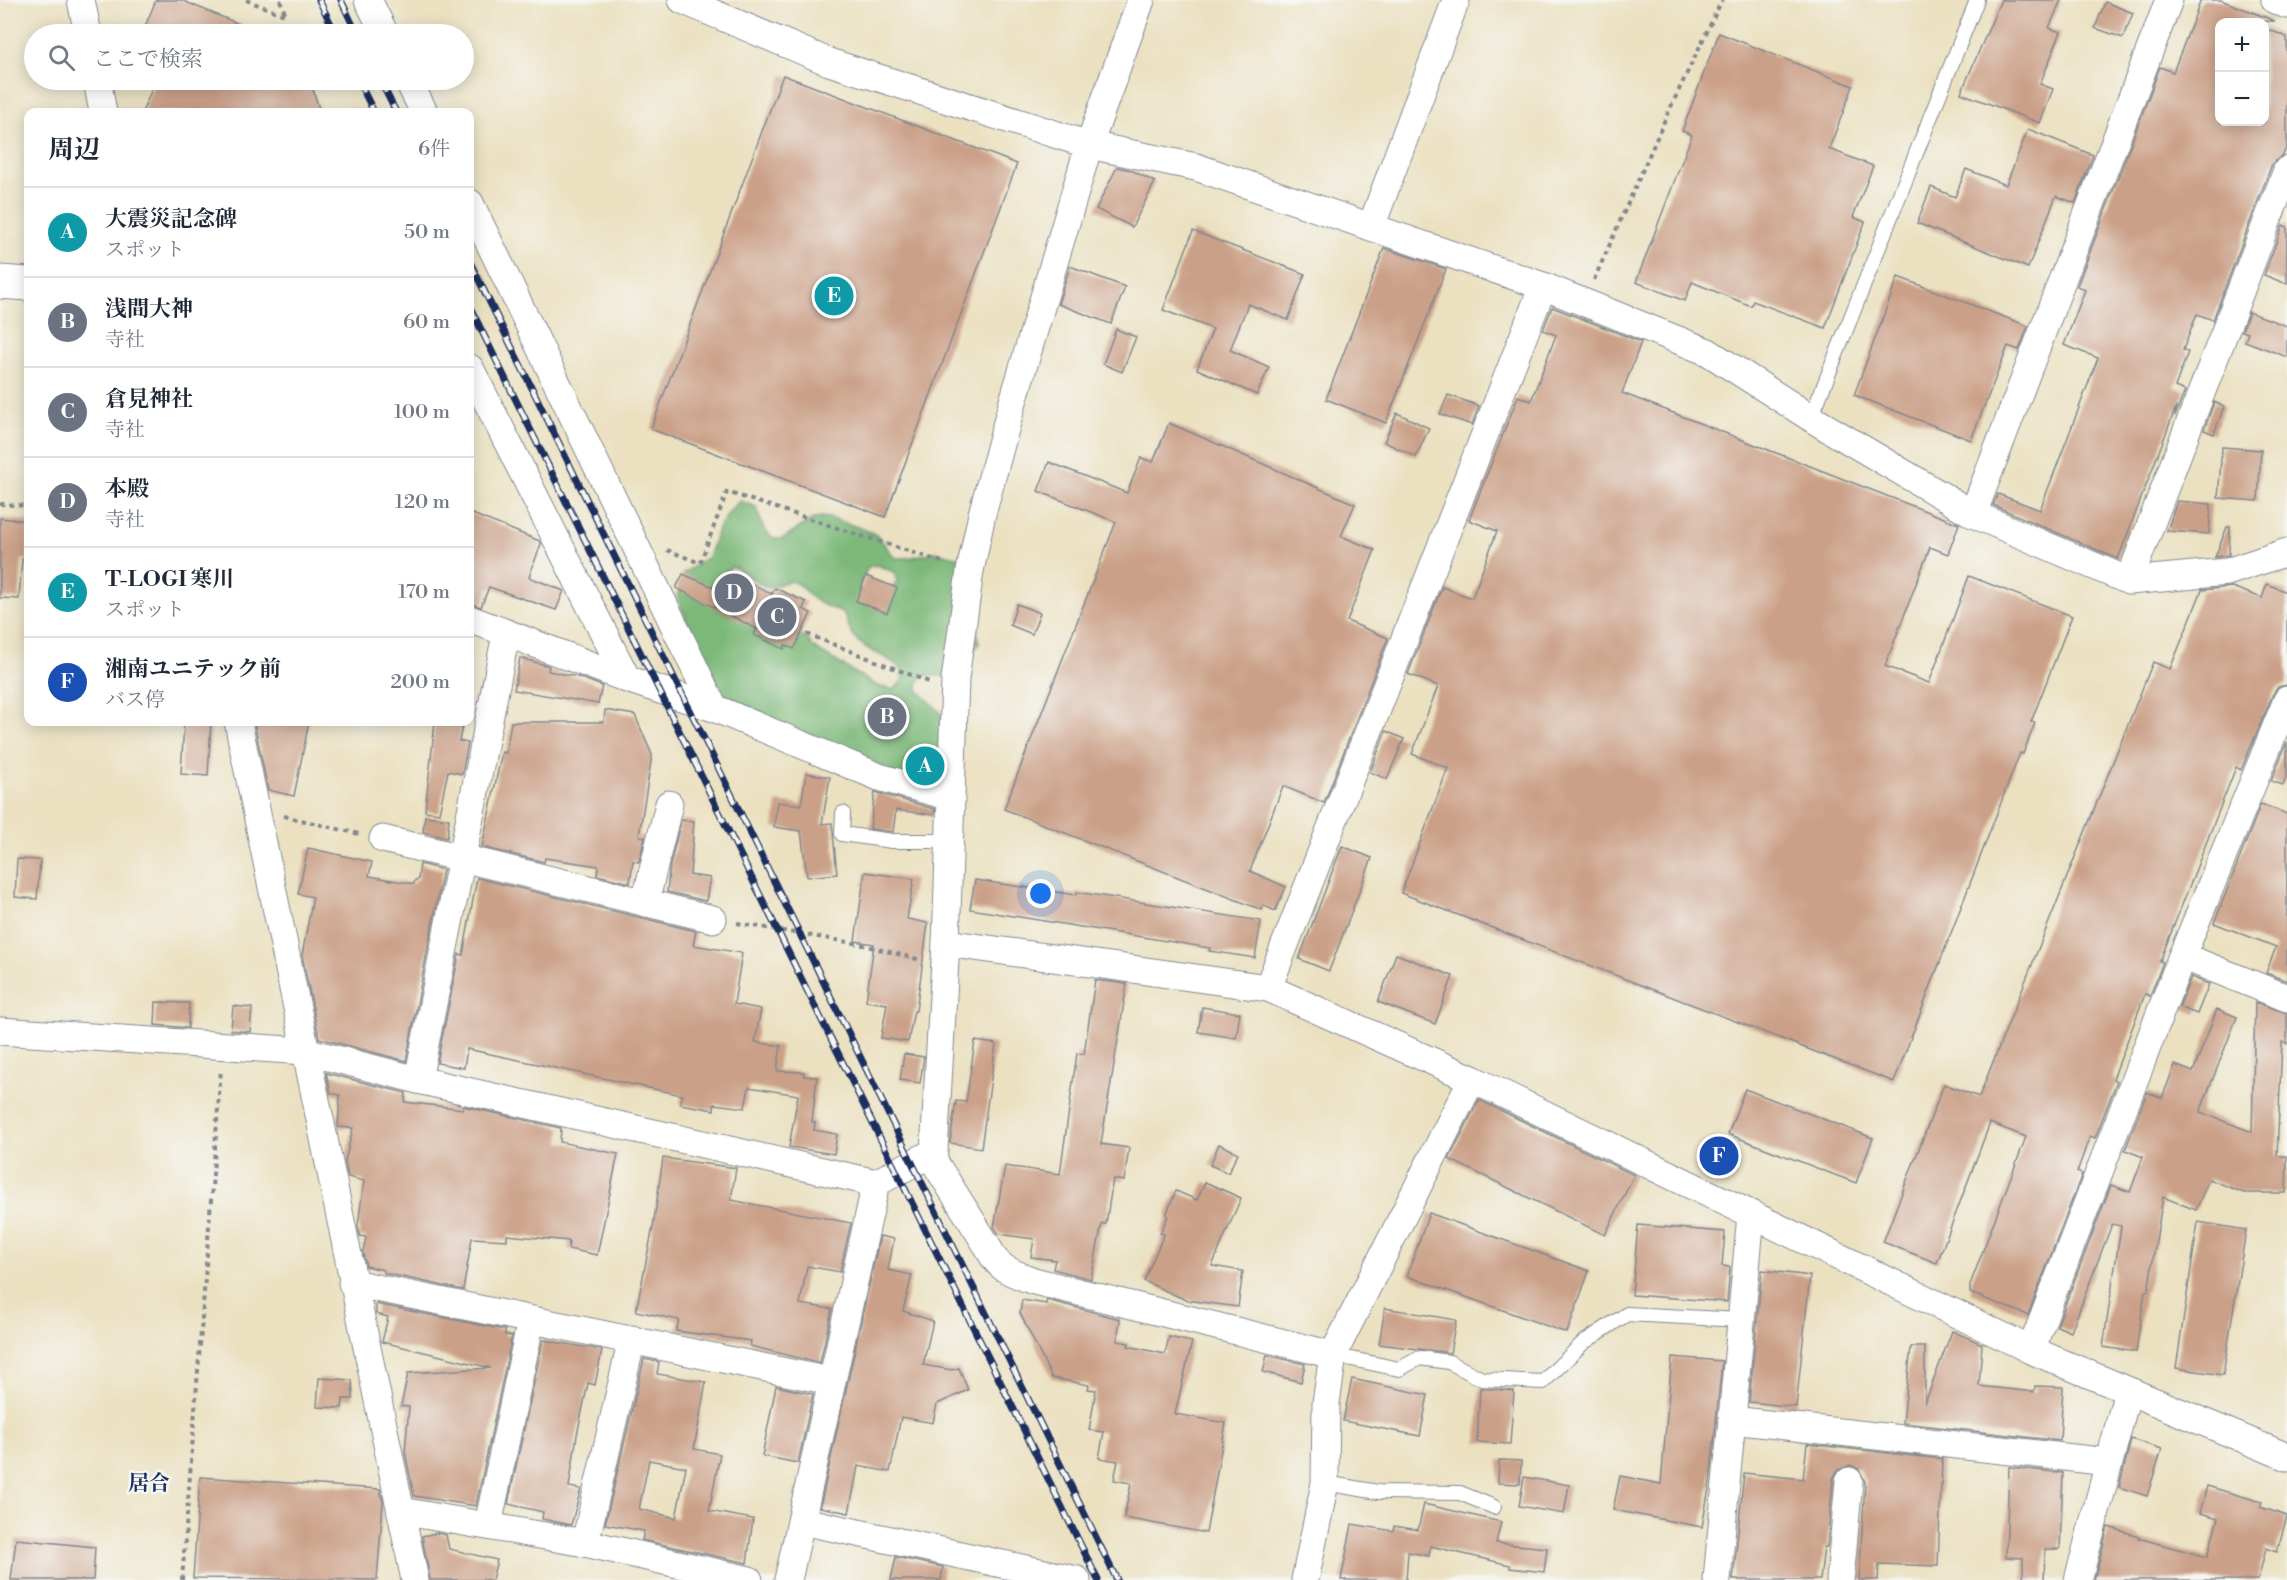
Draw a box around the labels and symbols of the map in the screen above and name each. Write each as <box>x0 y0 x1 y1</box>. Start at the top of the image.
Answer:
pin: E <box>814 274 854 318</box>
pin: D <box>714 570 754 616</box>
pin: C <box>758 594 796 640</box>
pin: B <box>868 694 906 740</box>
pin: A <box>906 744 944 789</box>
your location <box>1026 879 1055 908</box>
pin: F <box>1700 1134 1738 1178</box>
district label: 居合 <box>128 1471 170 1497</box>

